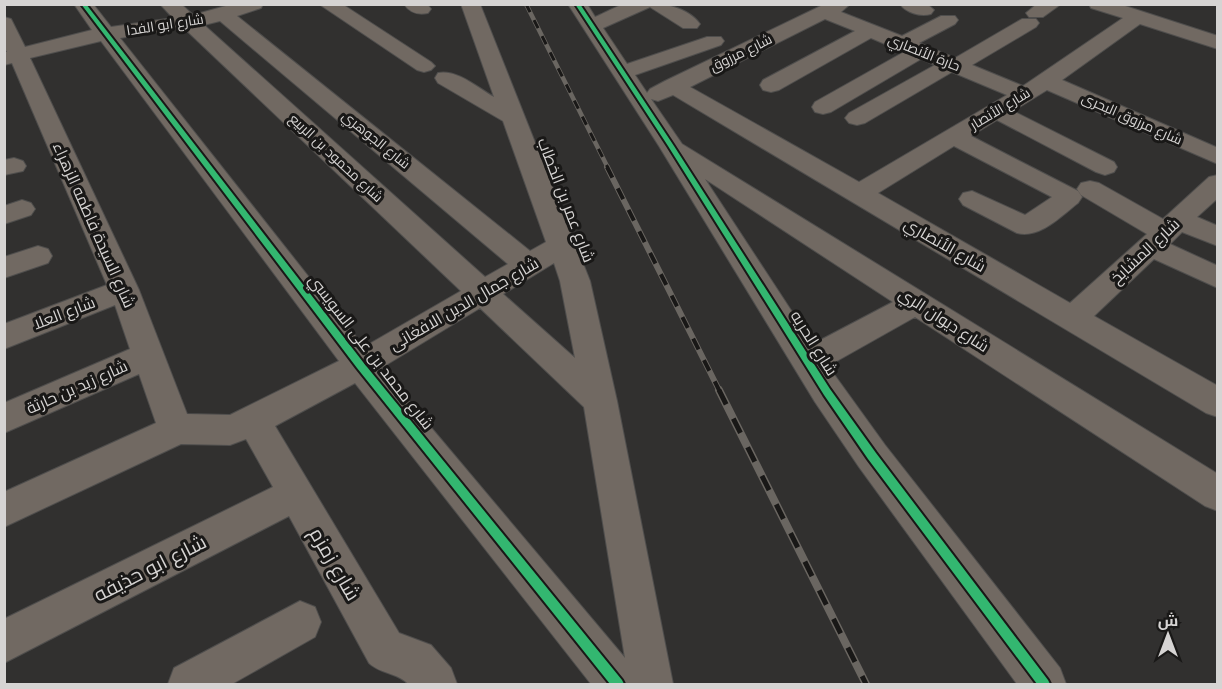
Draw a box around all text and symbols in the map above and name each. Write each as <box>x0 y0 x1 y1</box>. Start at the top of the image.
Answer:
street label: شارع ابو الفدا <box>125 11 205 39</box>
street label: شارع مرزوق <box>707 31 775 75</box>
street label: حارة الأنصاري <box>884 31 963 78</box>
street label: شارع الأنصار <box>966 84 1033 134</box>
street label: شارع مرزوق البحرى <box>1079 89 1185 149</box>
street label: شارع الجوهري <box>337 107 414 175</box>
street label: شارع محمود بن الربيع <box>286 110 386 206</box>
street label: شارع عمر بن الخطاب <box>532 135 599 266</box>
street label: شارع السيدة فاطمه الزهراء <box>47 139 139 312</box>
street label: شارع الأنصاري <box>899 214 989 279</box>
street label: شارع المشايخ <box>1107 214 1185 289</box>
street label: شارع جمال الدين الافغانى <box>386 253 543 356</box>
street label: شارع محمد بن على السويسي <box>302 271 437 435</box>
street label: شارع ديوان الري <box>893 284 993 360</box>
street label: شارع العلا <box>30 293 98 335</box>
street label: شارع الحريه <box>785 307 841 380</box>
street label: شارع زيد بن حارثة <box>23 356 131 420</box>
street label: شارع زمزم <box>303 523 366 606</box>
street label: شارع ابو حذيفه <box>90 529 211 608</box>
north arrow <box>1138 605 1198 665</box>
text: ش <box>1158 611 1178 630</box>

